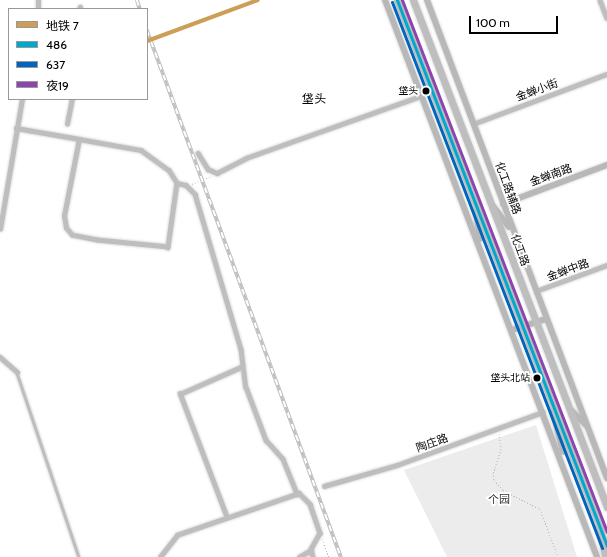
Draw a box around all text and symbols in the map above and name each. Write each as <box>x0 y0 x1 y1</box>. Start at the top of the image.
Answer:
legend <box>8 8 148 100</box>
scale bar <box>471 8 560 34</box>
text: 100 m <box>476 15 510 30</box>
text: 地铁 7 <box>46 18 79 33</box>
text: 486 <box>46 37 67 52</box>
text: 637 <box>46 57 65 72</box>
street label: 金蝉小街 <box>514 76 560 104</box>
text: 夜19 <box>46 78 69 93</box>
place label: 垡头 <box>398 85 418 97</box>
marker: 垡头 <box>421 86 431 96</box>
district label: 垡头 <box>302 92 326 106</box>
street label: 化工路辅路 <box>492 160 524 216</box>
street label: 金蝉南路 <box>528 161 574 189</box>
street label: 化工路 <box>508 232 532 268</box>
street label: 金蝉中路 <box>545 256 591 284</box>
place label: 垡头北站 <box>490 372 530 384</box>
marker: 垡头北站 <box>532 373 542 383</box>
street label: 陶庄路 <box>414 431 450 455</box>
park label: 个园 <box>488 492 510 506</box>

